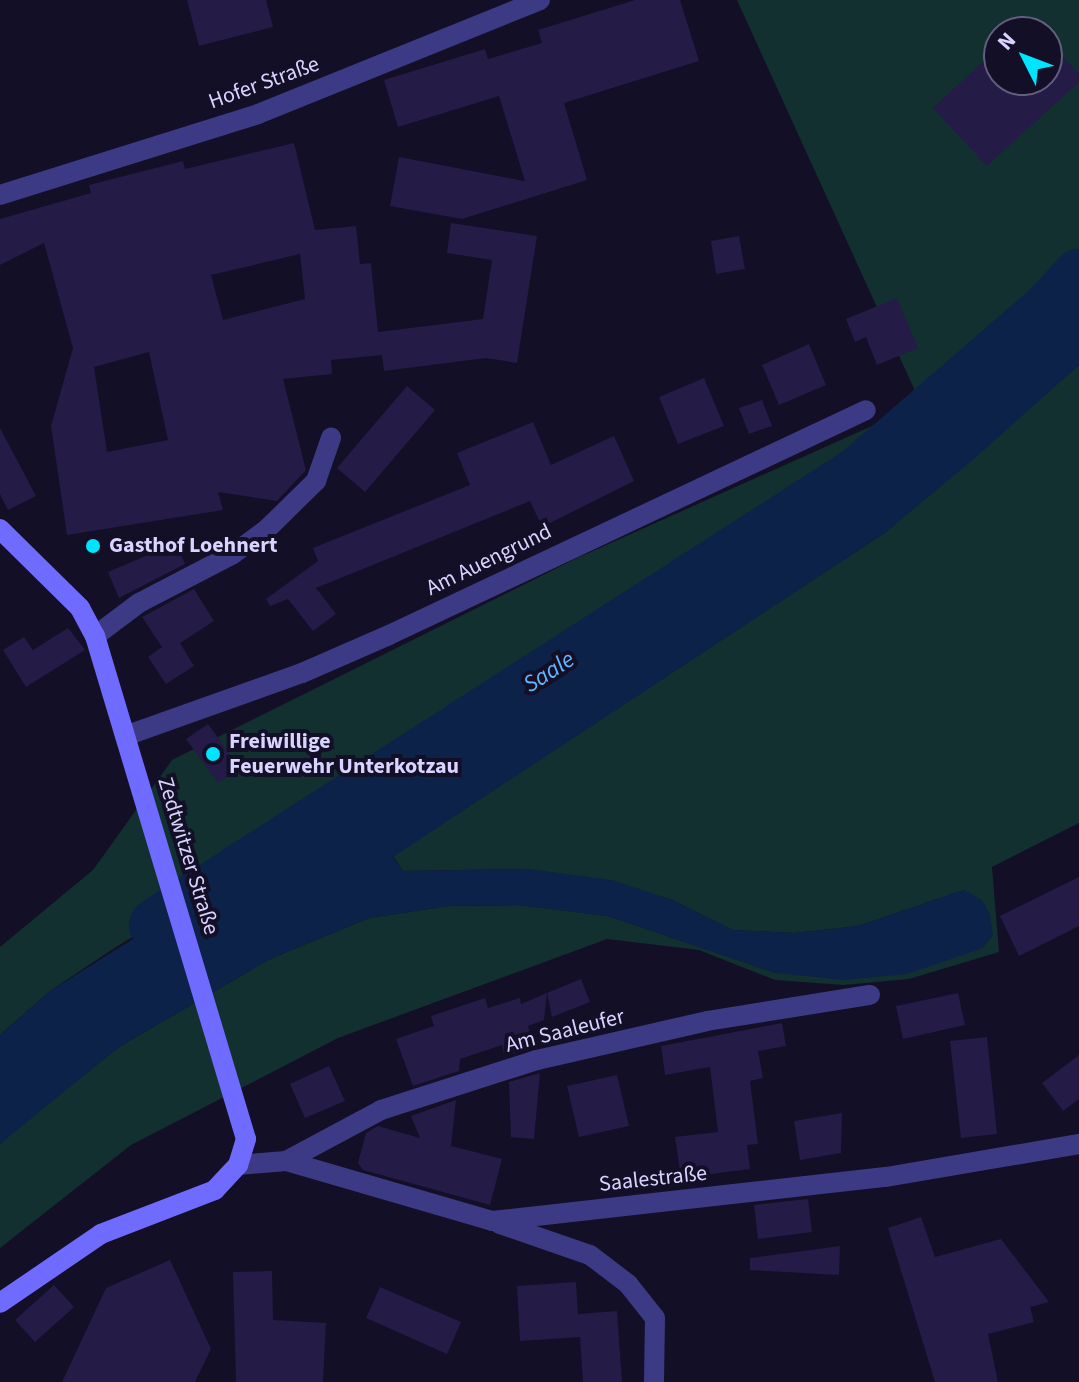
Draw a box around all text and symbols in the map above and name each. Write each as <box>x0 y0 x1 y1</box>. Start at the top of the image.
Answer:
north arrow <box>983 16 1063 96</box>
text: N <box>990 25 1023 57</box>
street label: Hofer Straße <box>205 51 323 115</box>
street label: Am Auengrund <box>422 518 556 602</box>
place label: Gasthof Loehnert <box>109 533 277 559</box>
marker: Gasthof Loehnert <box>84 537 102 555</box>
water label: Saale <box>518 645 580 699</box>
place label: Freiwillige Feuerwehr Unterkotzau <box>229 728 459 780</box>
marker: Freiwillige Feuerwehr Unterkotzau <box>204 745 222 763</box>
street label: Zedtwitzer Straße <box>152 774 224 938</box>
street label: Am Saaleufer <box>503 1003 627 1059</box>
street label: Saalestraße <box>598 1160 708 1198</box>

